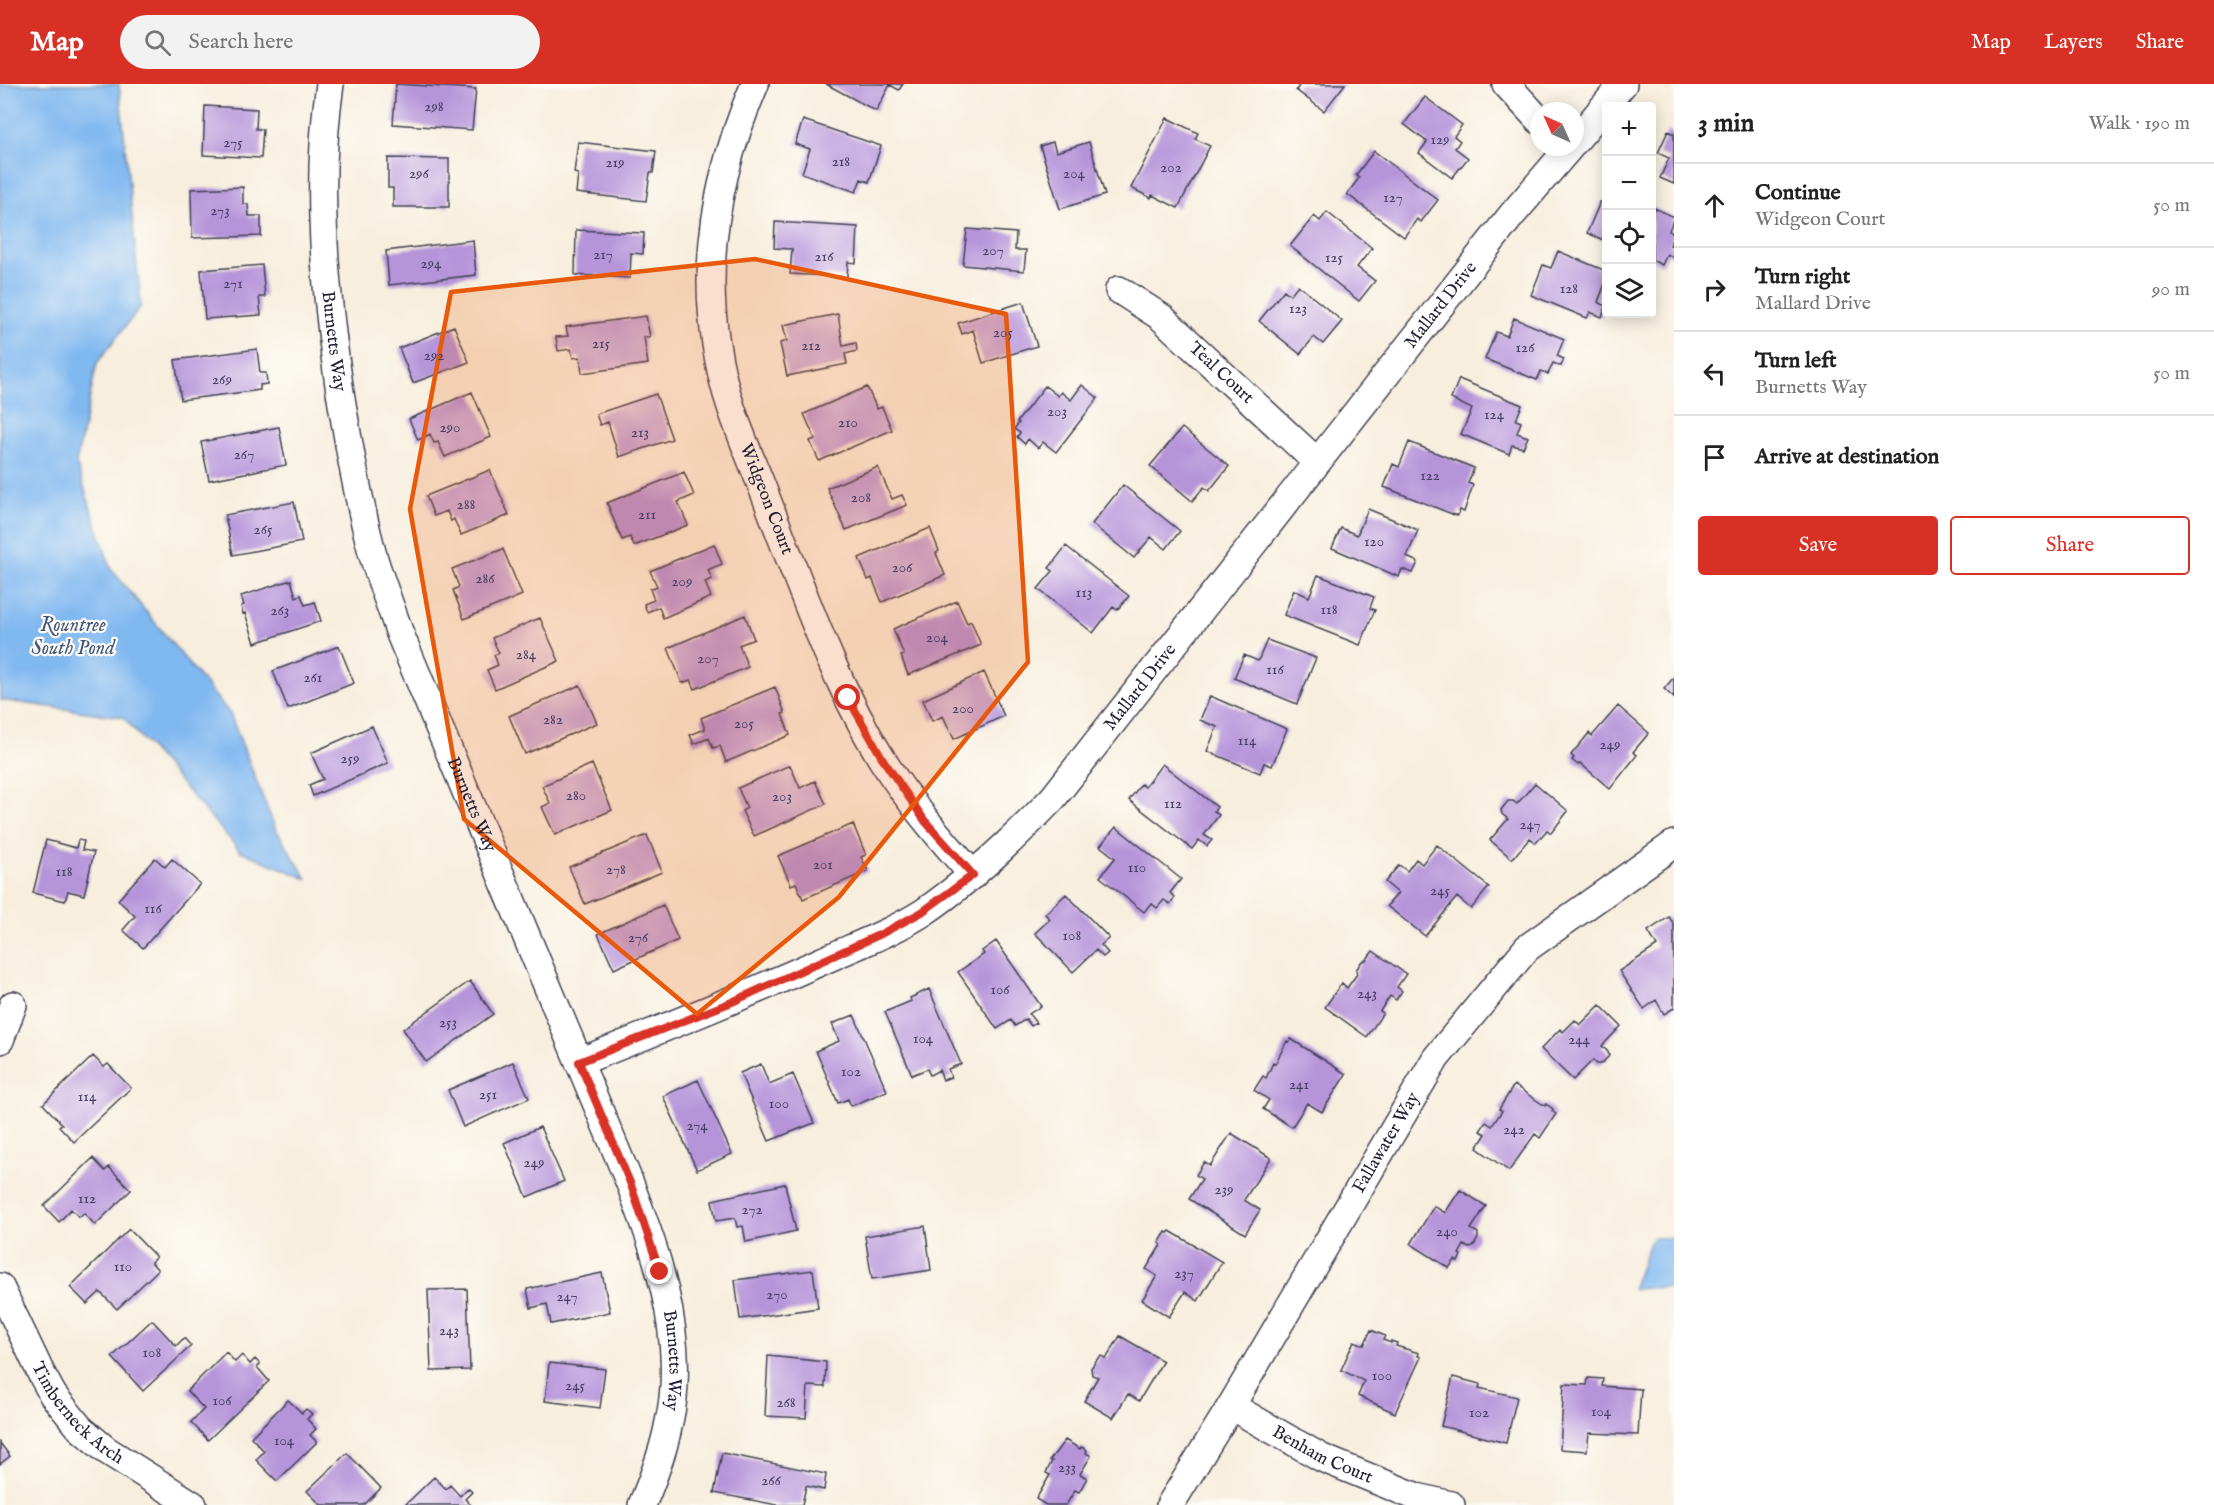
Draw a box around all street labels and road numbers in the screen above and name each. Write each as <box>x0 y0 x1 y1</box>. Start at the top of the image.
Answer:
street label: Mallard Drive <box>1399 257 1482 353</box>
street label: Burnetts Way <box>316 290 351 393</box>
street label: Teal Court <box>1184 337 1259 409</box>
street label: Widgeon Court <box>734 440 799 558</box>
street label: Mallard Drive <box>1099 639 1182 735</box>
street label: Burnetts Way <box>441 754 501 856</box>
street label: Fallawater Way <box>1347 1088 1425 1197</box>
street label: Burnetts Way <box>657 1308 686 1412</box>
street label: Timberneck Arch <box>26 1358 128 1470</box>
street label: Benham Court <box>1268 1420 1376 1489</box>

